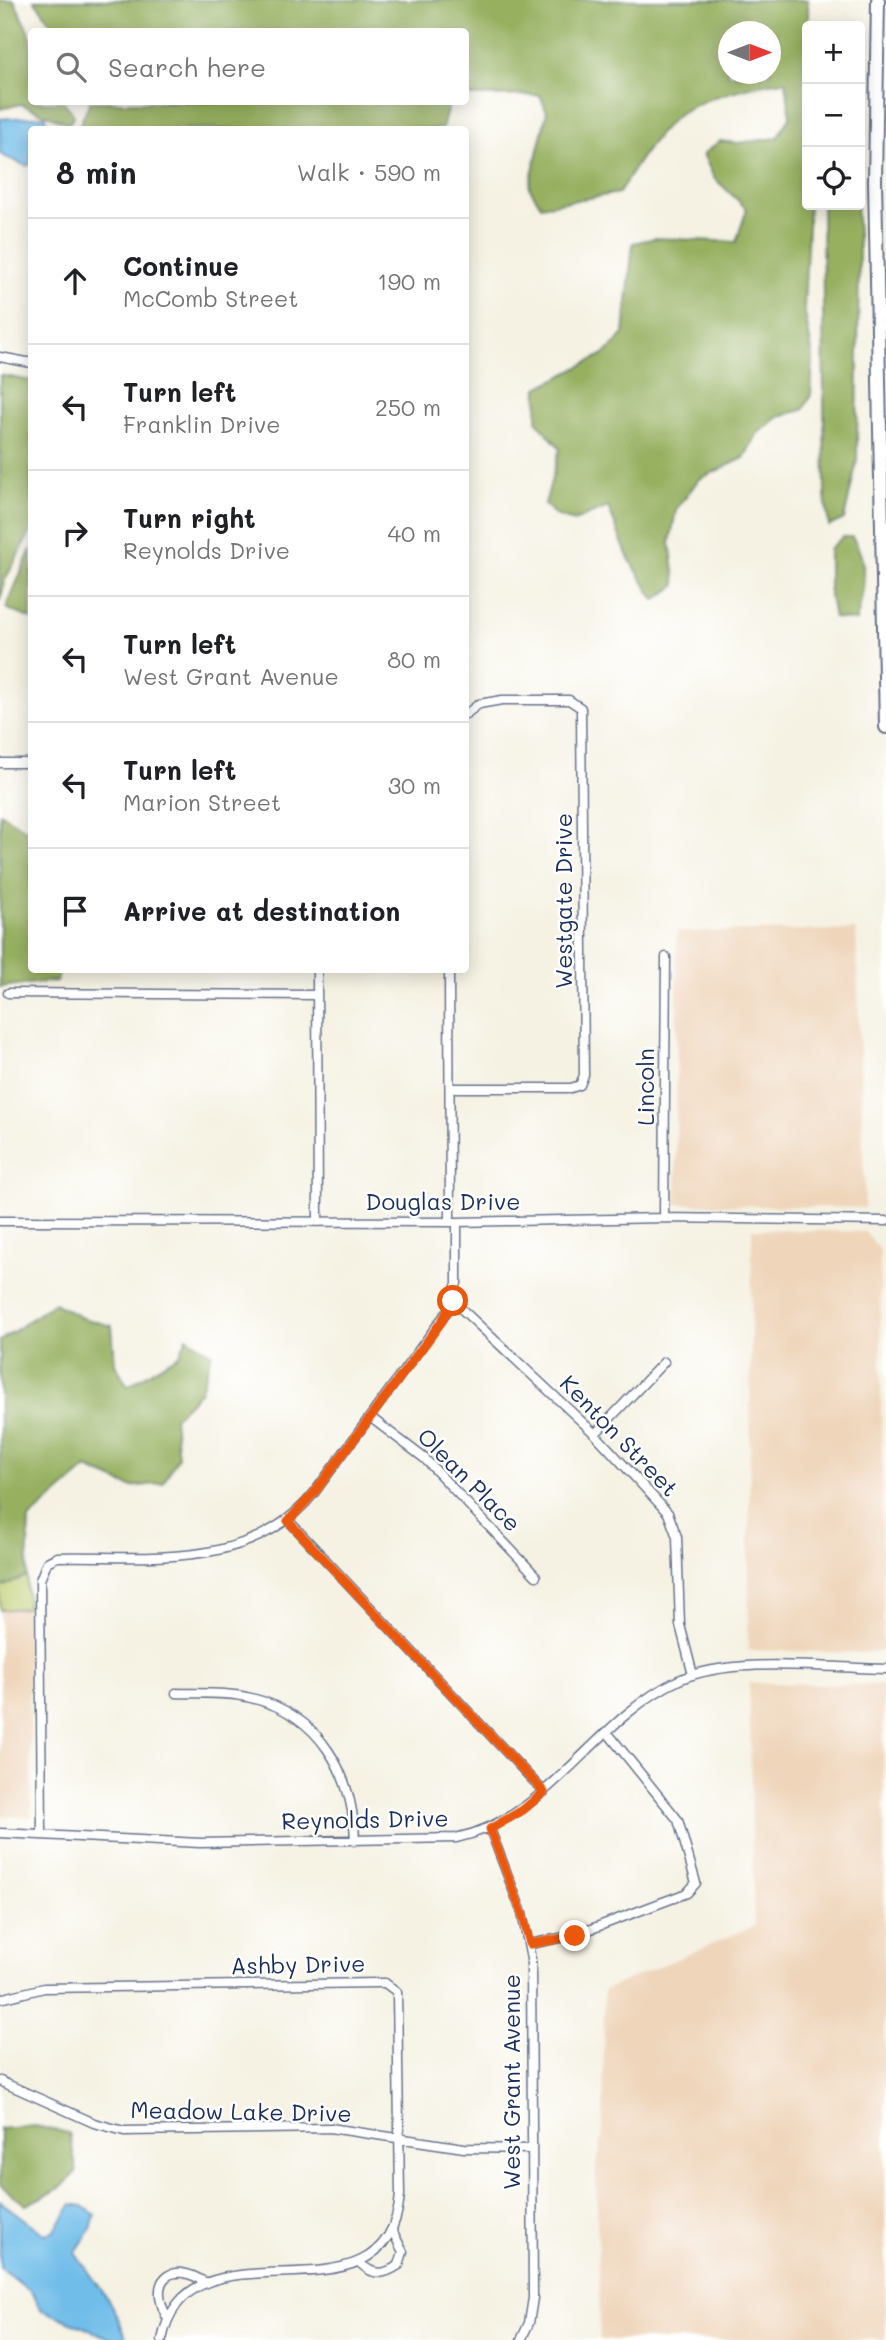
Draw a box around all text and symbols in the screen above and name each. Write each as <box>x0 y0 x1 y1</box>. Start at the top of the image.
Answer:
north arrow <box>718 21 781 84</box>
map controls <box>802 21 865 210</box>
button: + <box>802 21 865 84</box>
search box <box>28 28 469 105</box>
icon: search <box>52 48 90 86</box>
text: Search here <box>108 50 266 84</box>
button: − <box>802 84 865 147</box>
button: locate <box>802 147 865 210</box>
text: 8 min <box>56 152 137 192</box>
text: Walk · 590 m <box>297 157 441 187</box>
text: Continue <box>123 249 239 283</box>
icon: ahead <box>56 262 94 300</box>
text: 190 m <box>377 266 441 296</box>
text: McComb Street <box>123 283 298 313</box>
text: Turn left <box>123 375 236 409</box>
icon: left <box>56 388 94 426</box>
text: 250 m <box>375 392 441 422</box>
text: Franklin Drive <box>123 409 280 439</box>
text: Turn right <box>123 501 256 535</box>
icon: right <box>56 514 94 552</box>
text: 40 m <box>388 518 441 548</box>
text: Reynolds Drive <box>123 535 290 565</box>
text: Turn left <box>123 627 236 661</box>
icon: left <box>56 640 94 678</box>
text: 80 m <box>387 644 441 674</box>
text: West Grant Avenue <box>123 661 339 691</box>
text: Turn left <box>123 753 236 787</box>
icon: left <box>56 766 94 804</box>
text: 30 m <box>388 770 441 800</box>
text: Marion Street <box>123 787 281 817</box>
street label: Westgate Drive <box>548 813 578 989</box>
icon: arrive <box>56 892 94 930</box>
text: Arrive at destination <box>123 894 400 928</box>
street label: Lincoln <box>630 1048 660 1126</box>
street label: Douglas Drive <box>366 1186 520 1216</box>
route start <box>437 1285 468 1316</box>
street label: Kenton Street <box>554 1368 685 1503</box>
street label: Olean Place <box>412 1421 528 1537</box>
street label: Reynolds Drive <box>281 1803 449 1835</box>
route end <box>559 1920 590 1951</box>
street label: Ashby Drive <box>230 1948 366 1980</box>
street label: West Grant Avenue <box>496 1974 526 2190</box>
street label: Meadow Lake Drive <box>130 2094 352 2128</box>

